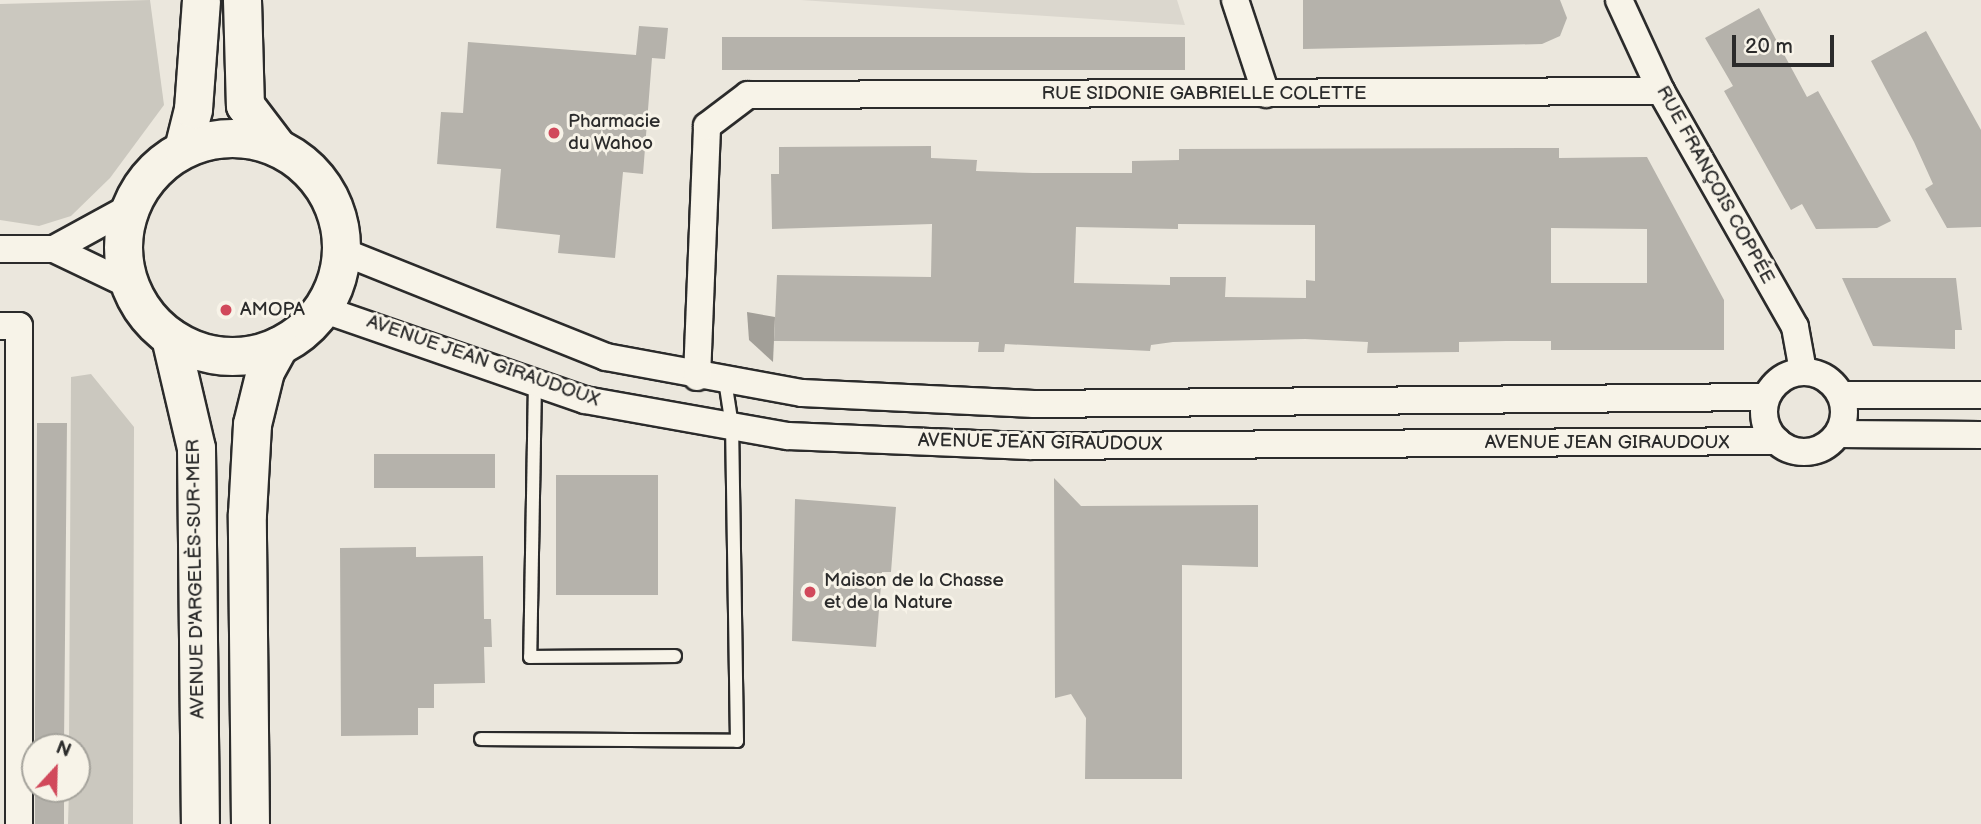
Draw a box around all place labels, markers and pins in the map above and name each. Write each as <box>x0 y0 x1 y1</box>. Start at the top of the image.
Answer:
place label: Pharmacie du Wahoo <box>568 111 660 155</box>
marker: Pharmacie du Wahoo <box>546 125 562 141</box>
place label: AMOPA <box>240 299 305 321</box>
marker: AMOPA <box>218 302 234 318</box>
place label: Maison de la Chasse et de la Nature <box>824 570 1004 614</box>
marker: Maison de la Chasse et de la Nature <box>802 584 818 600</box>

